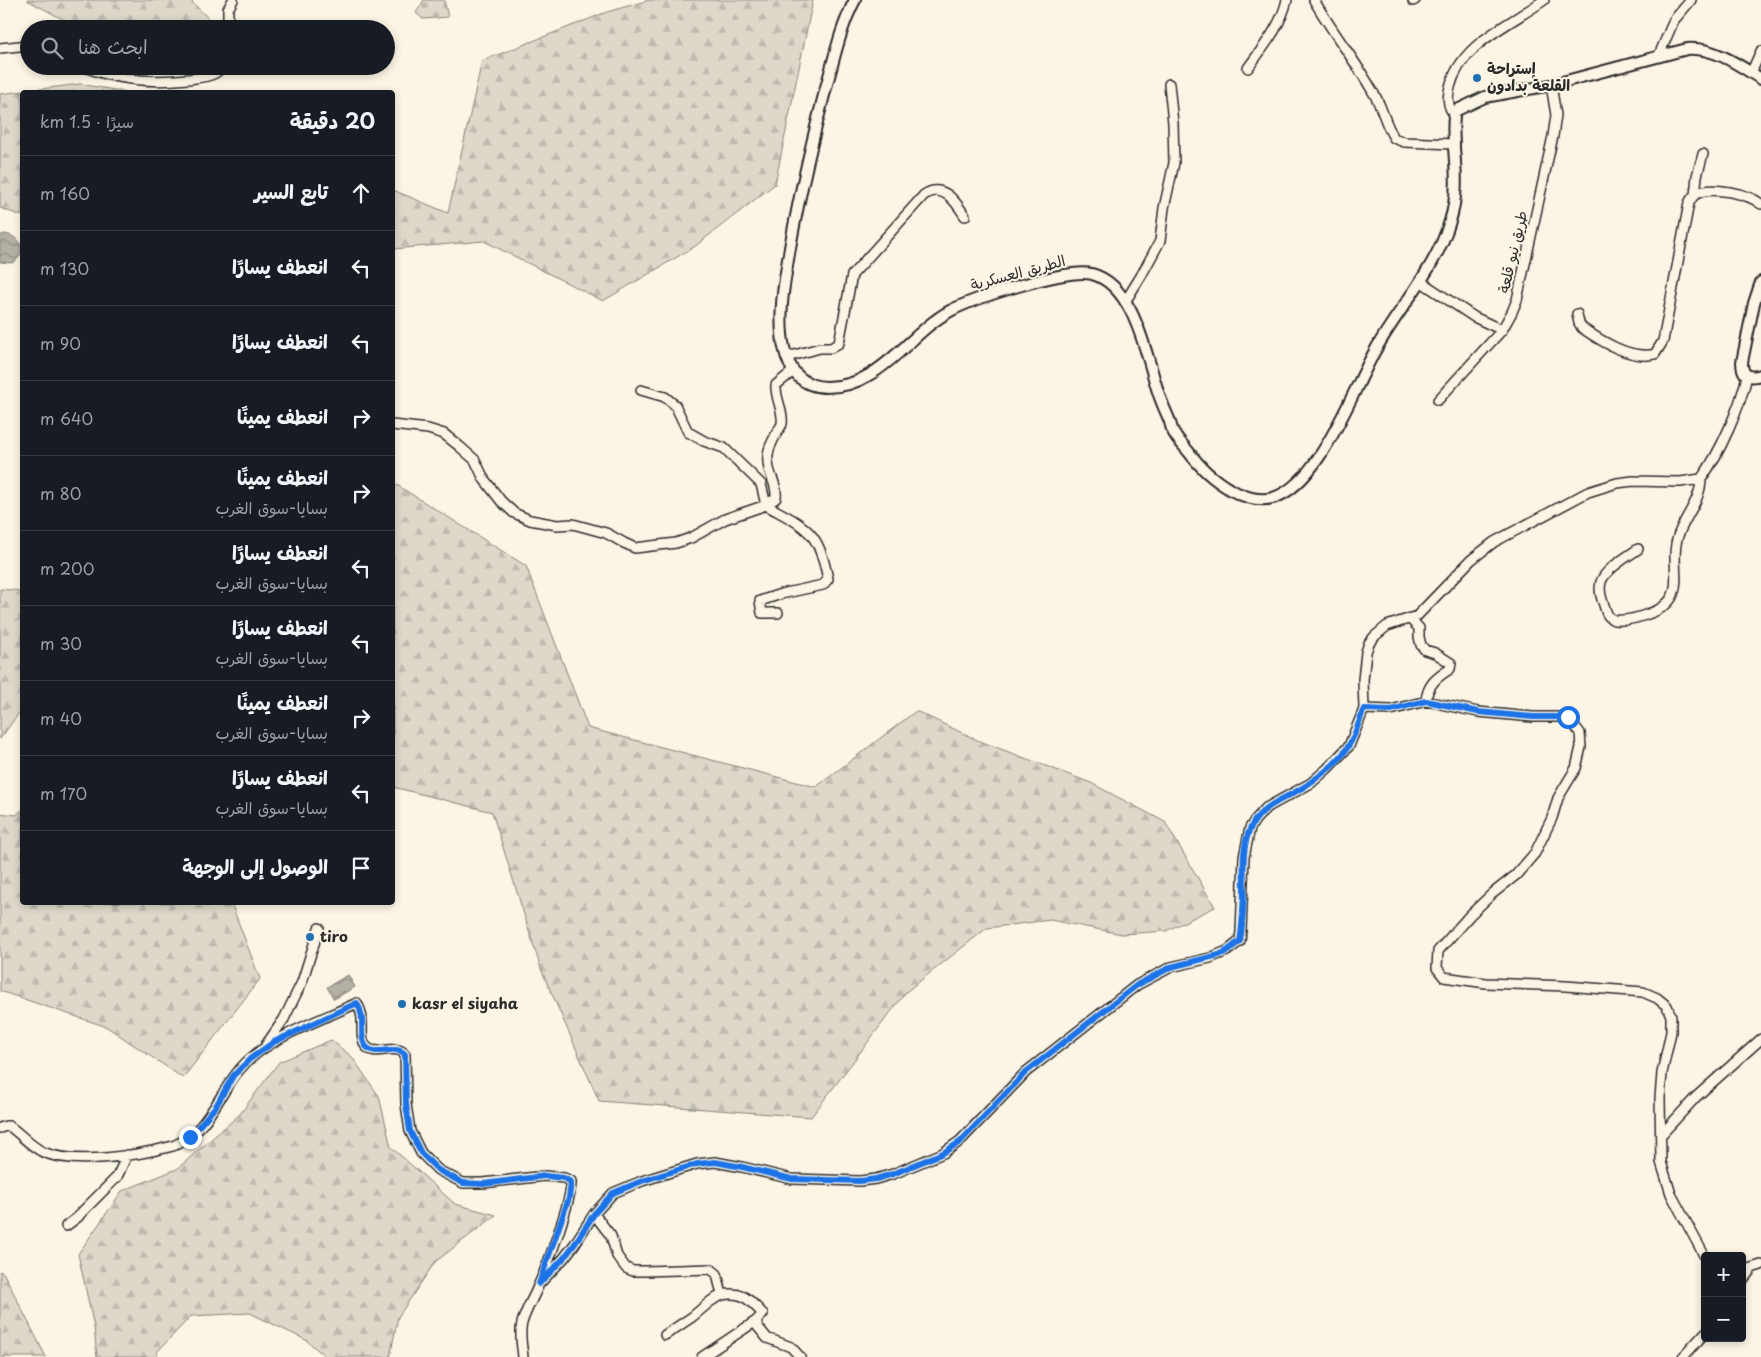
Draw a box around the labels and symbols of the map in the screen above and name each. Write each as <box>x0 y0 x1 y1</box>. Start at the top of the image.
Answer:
place label: إستراحة القلعة بدادون <box>1487 56 1570 96</box>
marker: إستراحة القلعة بدادون <box>1471 72 1483 84</box>
street label: طريق نيو قلعة <box>1491 208 1532 295</box>
street label: الطريق العسكرية <box>968 248 1068 295</box>
route start <box>1557 706 1580 729</box>
place label: tiro <box>320 924 348 947</box>
marker: tiro <box>304 931 316 943</box>
place label: kasr el siyaha <box>412 991 519 1014</box>
marker: kasr el siyaha <box>396 998 408 1010</box>
route end <box>179 1126 202 1149</box>

